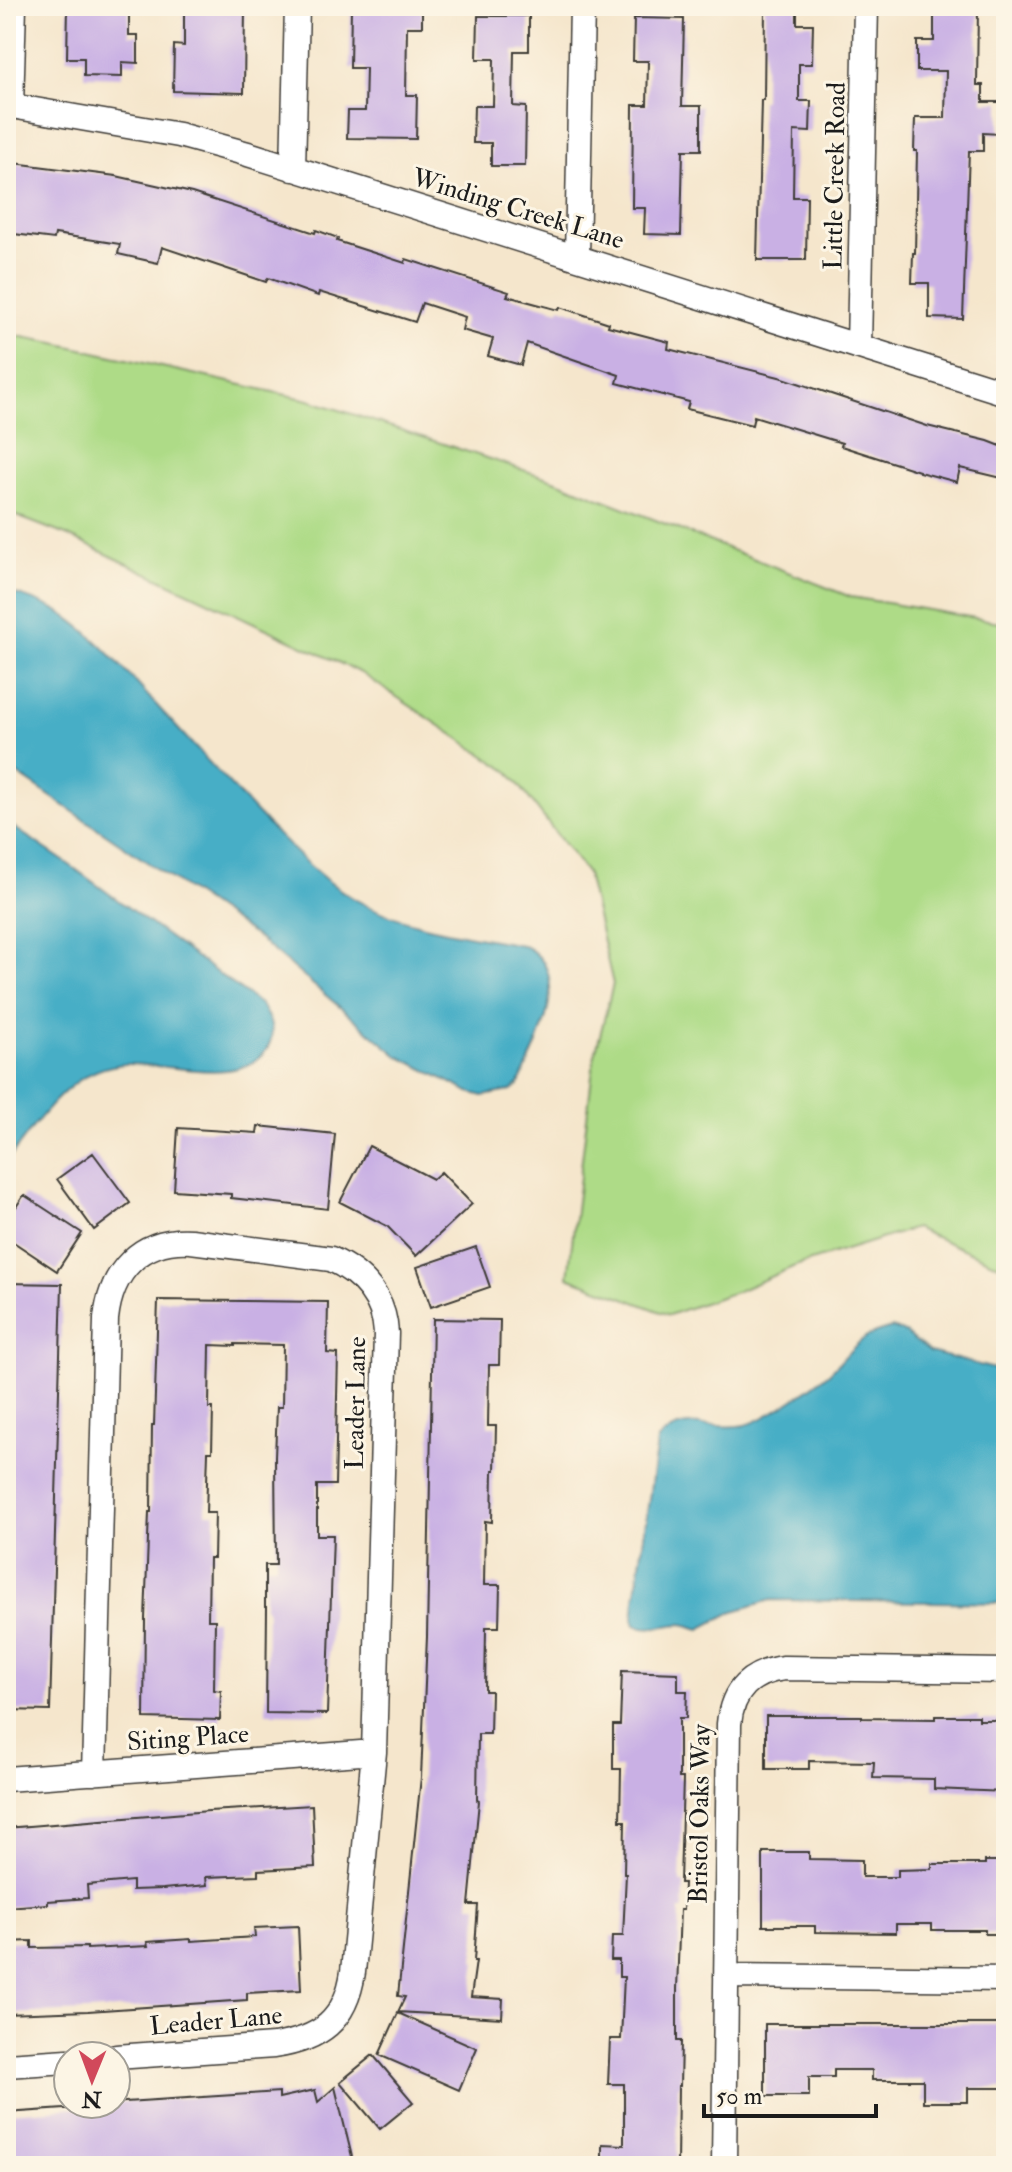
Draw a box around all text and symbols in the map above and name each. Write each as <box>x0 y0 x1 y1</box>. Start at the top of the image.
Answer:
street label: Little Creek Road <box>817 82 853 270</box>
street label: Winding Creek Lane <box>407 161 628 256</box>
street label: Leader Lane <box>339 1336 373 1470</box>
street label: Siting Place <box>126 1718 250 1758</box>
street label: Bristol Oaks Way <box>682 1723 718 1904</box>
street label: Leader Lane <box>148 1999 284 2043</box>
north arrow <box>52 2040 132 2120</box>
scale bar <box>704 2068 876 2118</box>
text: 50 m <box>716 2081 763 2112</box>
text: N <box>81 2085 103 2113</box>

